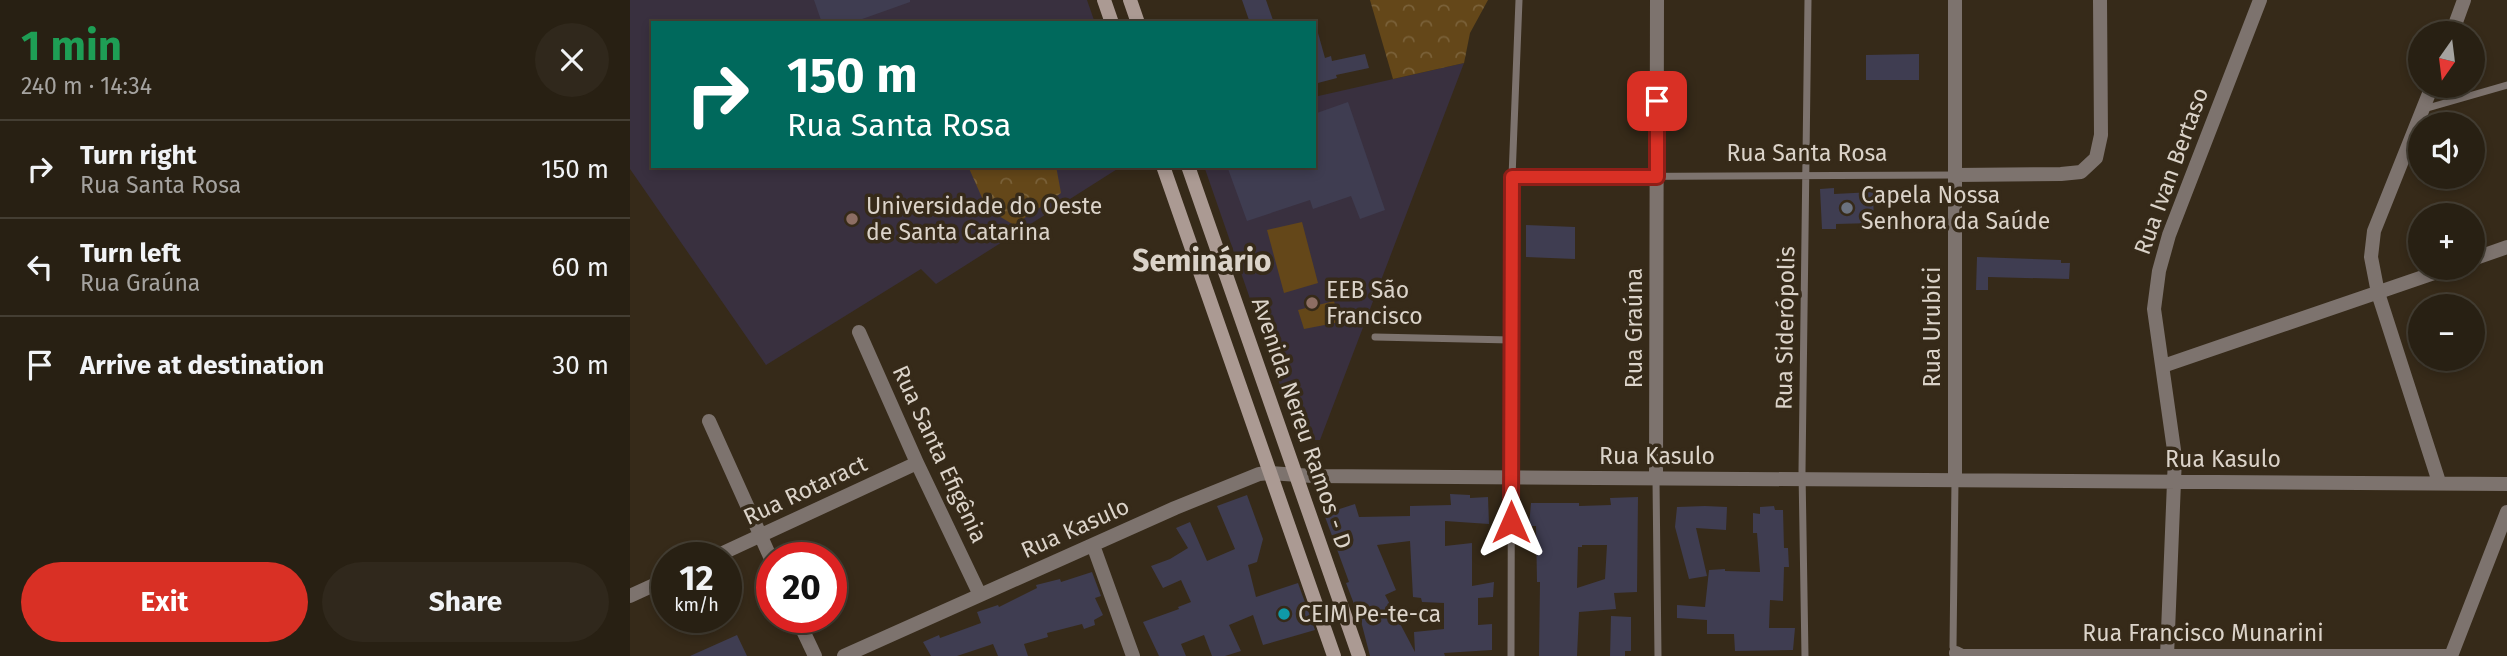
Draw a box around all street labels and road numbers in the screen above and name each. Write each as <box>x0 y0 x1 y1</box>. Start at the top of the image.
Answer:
street label: Rua Ivan Bertaso <box>2128 84 2214 258</box>
street label: Rua Santa Rosa <box>1726 139 1888 167</box>
street label: Rua Siderópolis <box>1770 246 1800 410</box>
street label: Rua Urubici <box>1918 266 1946 388</box>
street label: Rua Graúna <box>1620 268 1648 388</box>
street label: Avenida Nereu Ramos - D <box>1246 294 1358 552</box>
street label: Rua Santa Efigênia <box>887 361 993 547</box>
street label: Rua Kasulo <box>1599 442 1715 470</box>
street label: Rua Kasulo <box>2165 445 2281 473</box>
street label: Rua Rotaract <box>739 449 872 531</box>
street label: Rua Kasulo <box>1016 492 1134 564</box>
street label: Rua Francisco Munarini <box>2082 619 2324 647</box>

